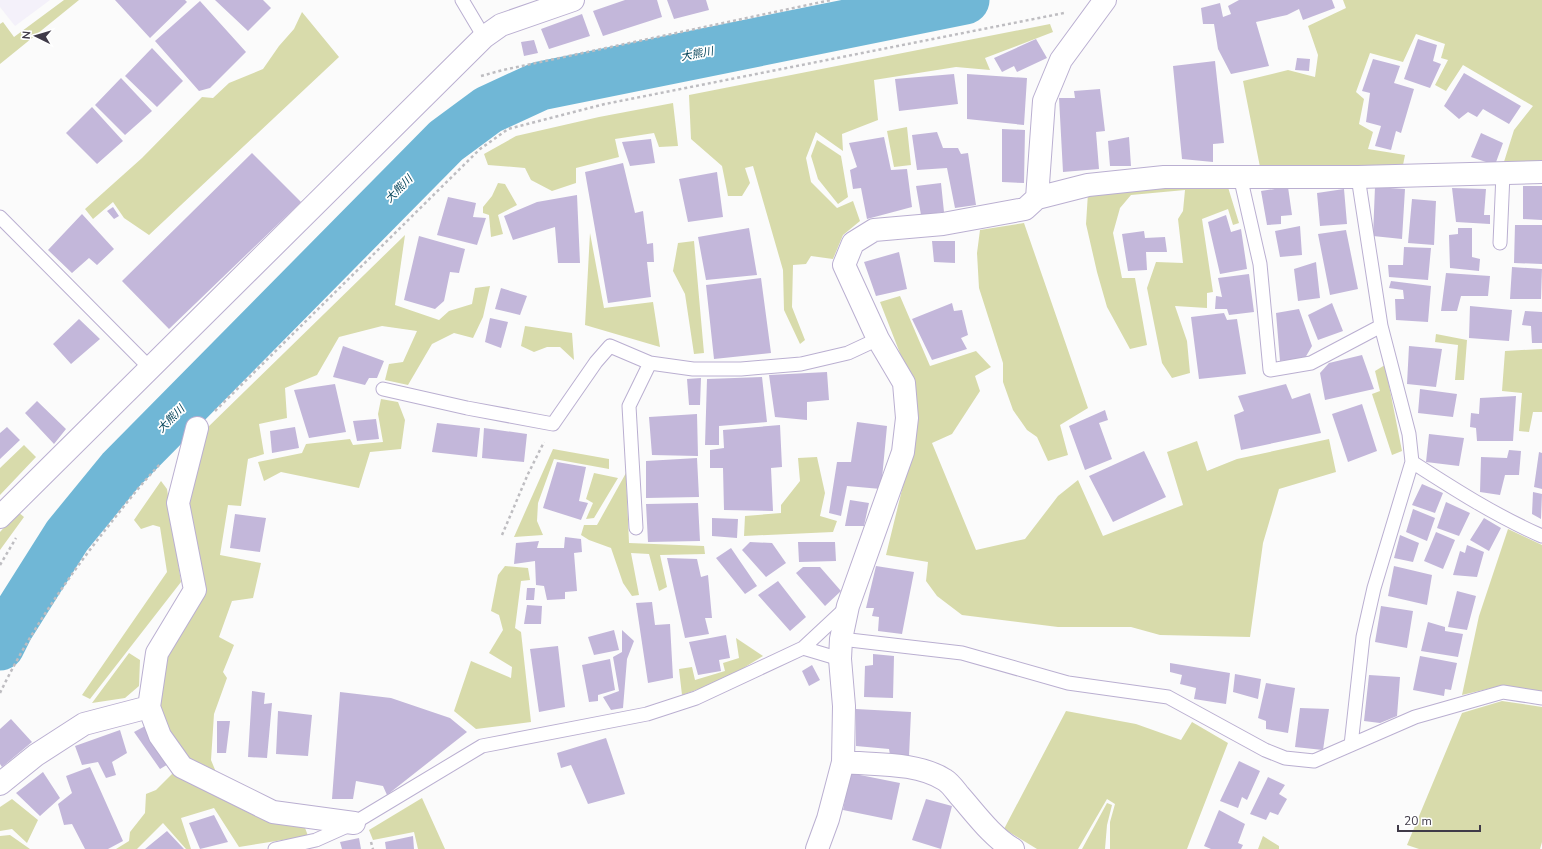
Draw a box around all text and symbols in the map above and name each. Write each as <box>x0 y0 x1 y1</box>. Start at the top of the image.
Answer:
north arrow <box>16 16 56 56</box>
text: N <box>19 30 34 40</box>
water label: 大熊川 <box>679 43 716 65</box>
water label: 大熊川 <box>382 171 417 206</box>
water label: 大熊川 <box>154 401 189 436</box>
scale bar <box>1398 807 1480 833</box>
text: 20 m <box>1404 813 1432 829</box>

